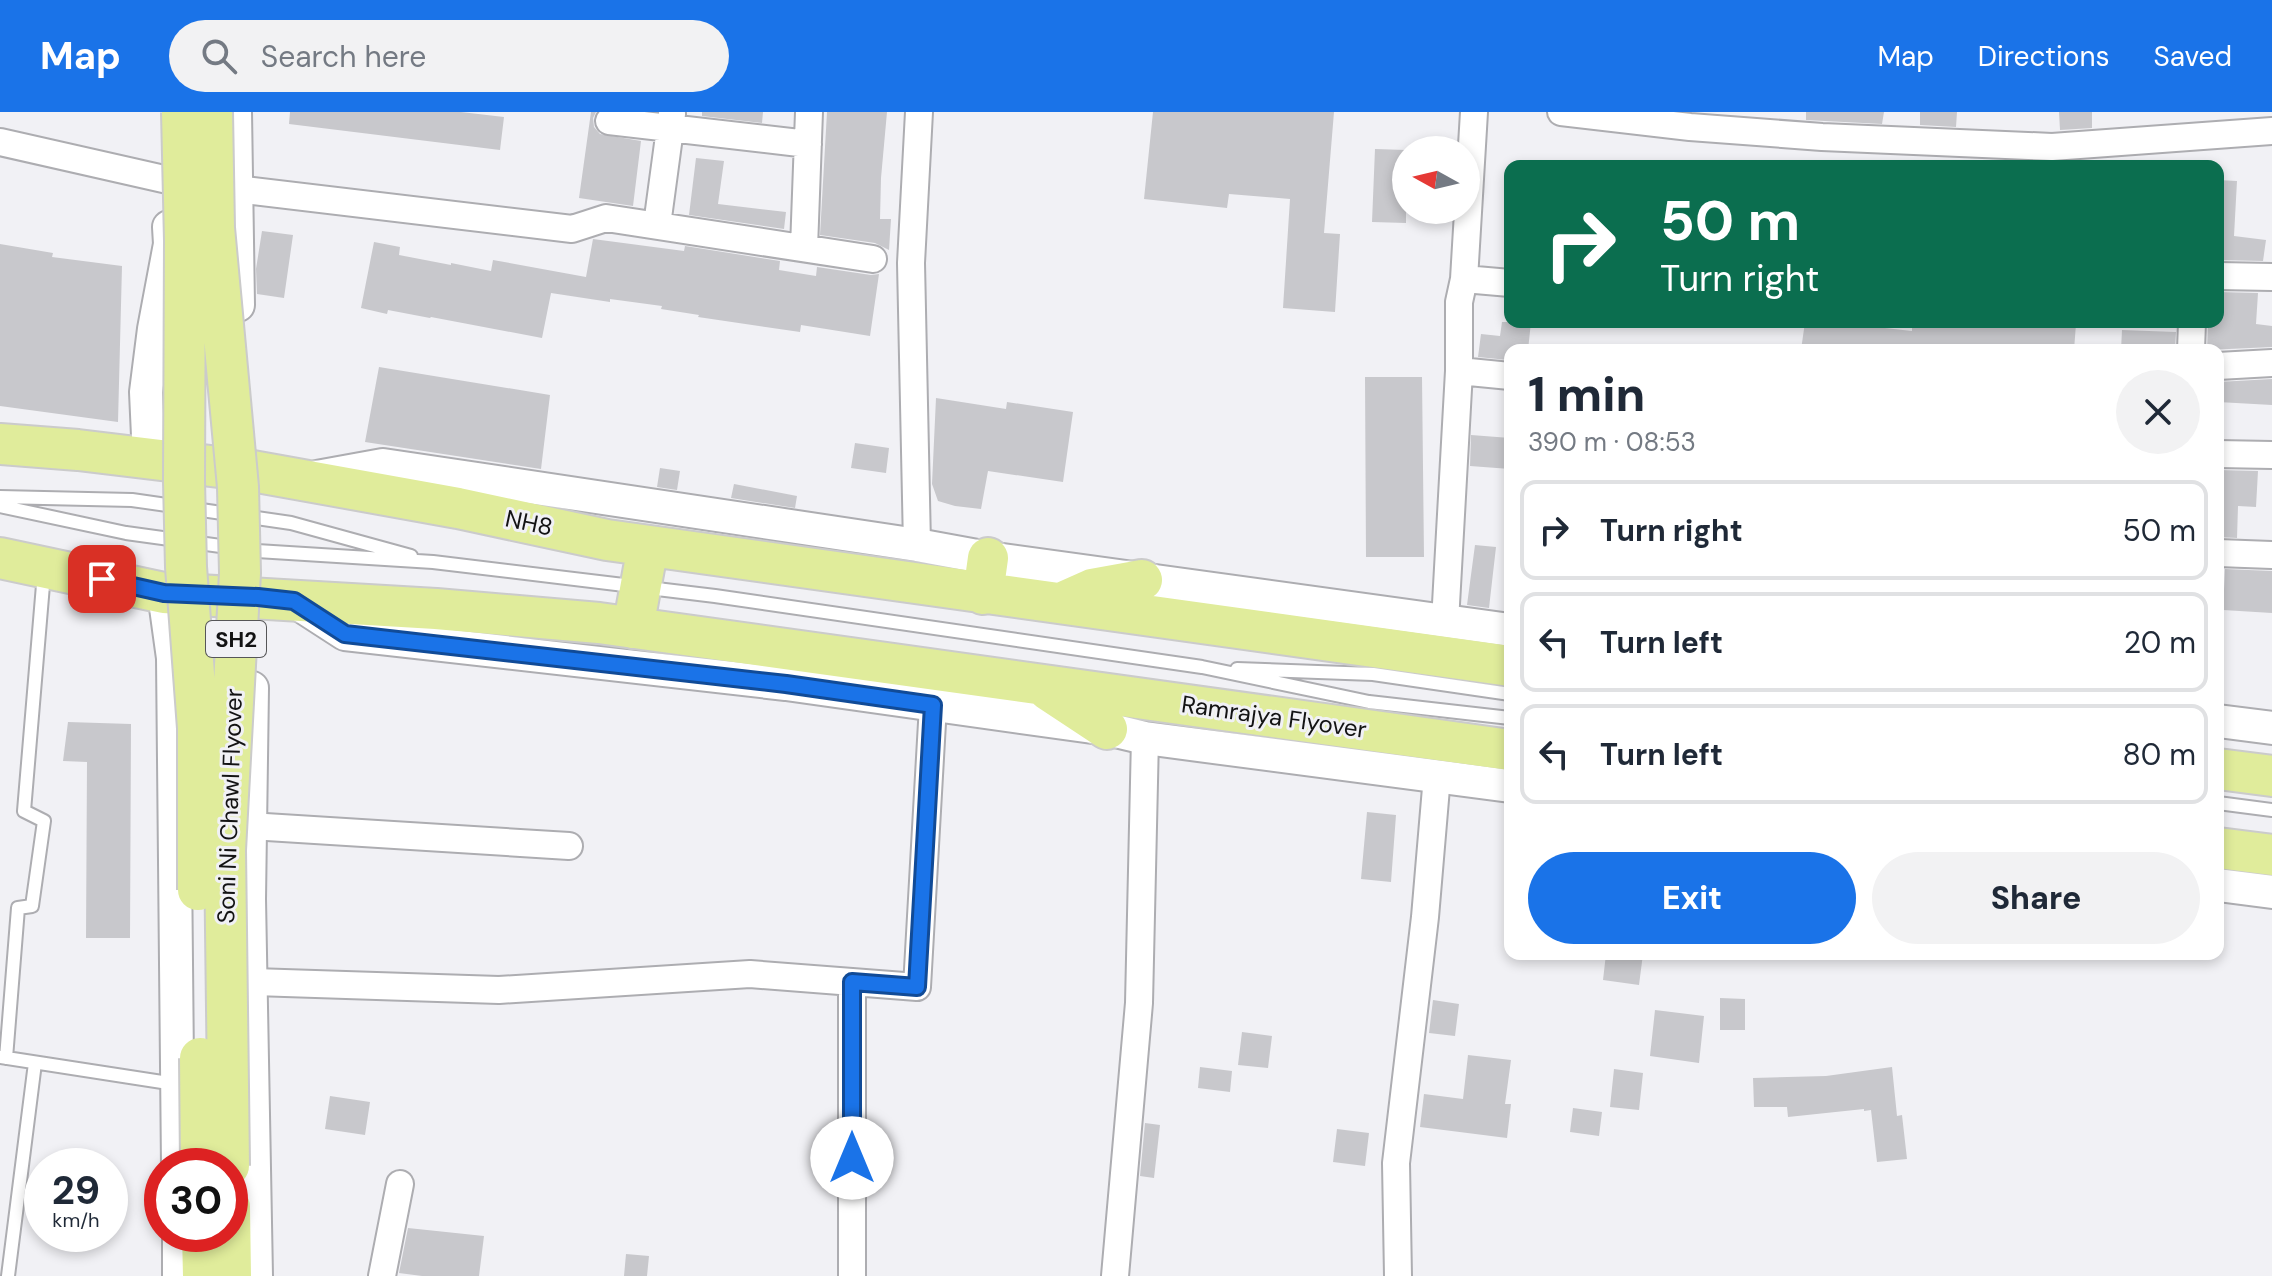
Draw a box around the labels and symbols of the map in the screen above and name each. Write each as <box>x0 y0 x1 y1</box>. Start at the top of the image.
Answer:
north arrow <box>1392 136 1480 224</box>
street label: NH8 <box>503 502 556 543</box>
pin <box>68 545 136 613</box>
road number: SH2 <box>206 621 266 657</box>
street label: Soni Ni Chawl Flyover <box>210 688 249 924</box>
street label: Ramrajya Flyover <box>1179 688 1369 745</box>
position arrow <box>810 1116 894 1200</box>
speed limit sign: 30 <box>144 1148 248 1252</box>

